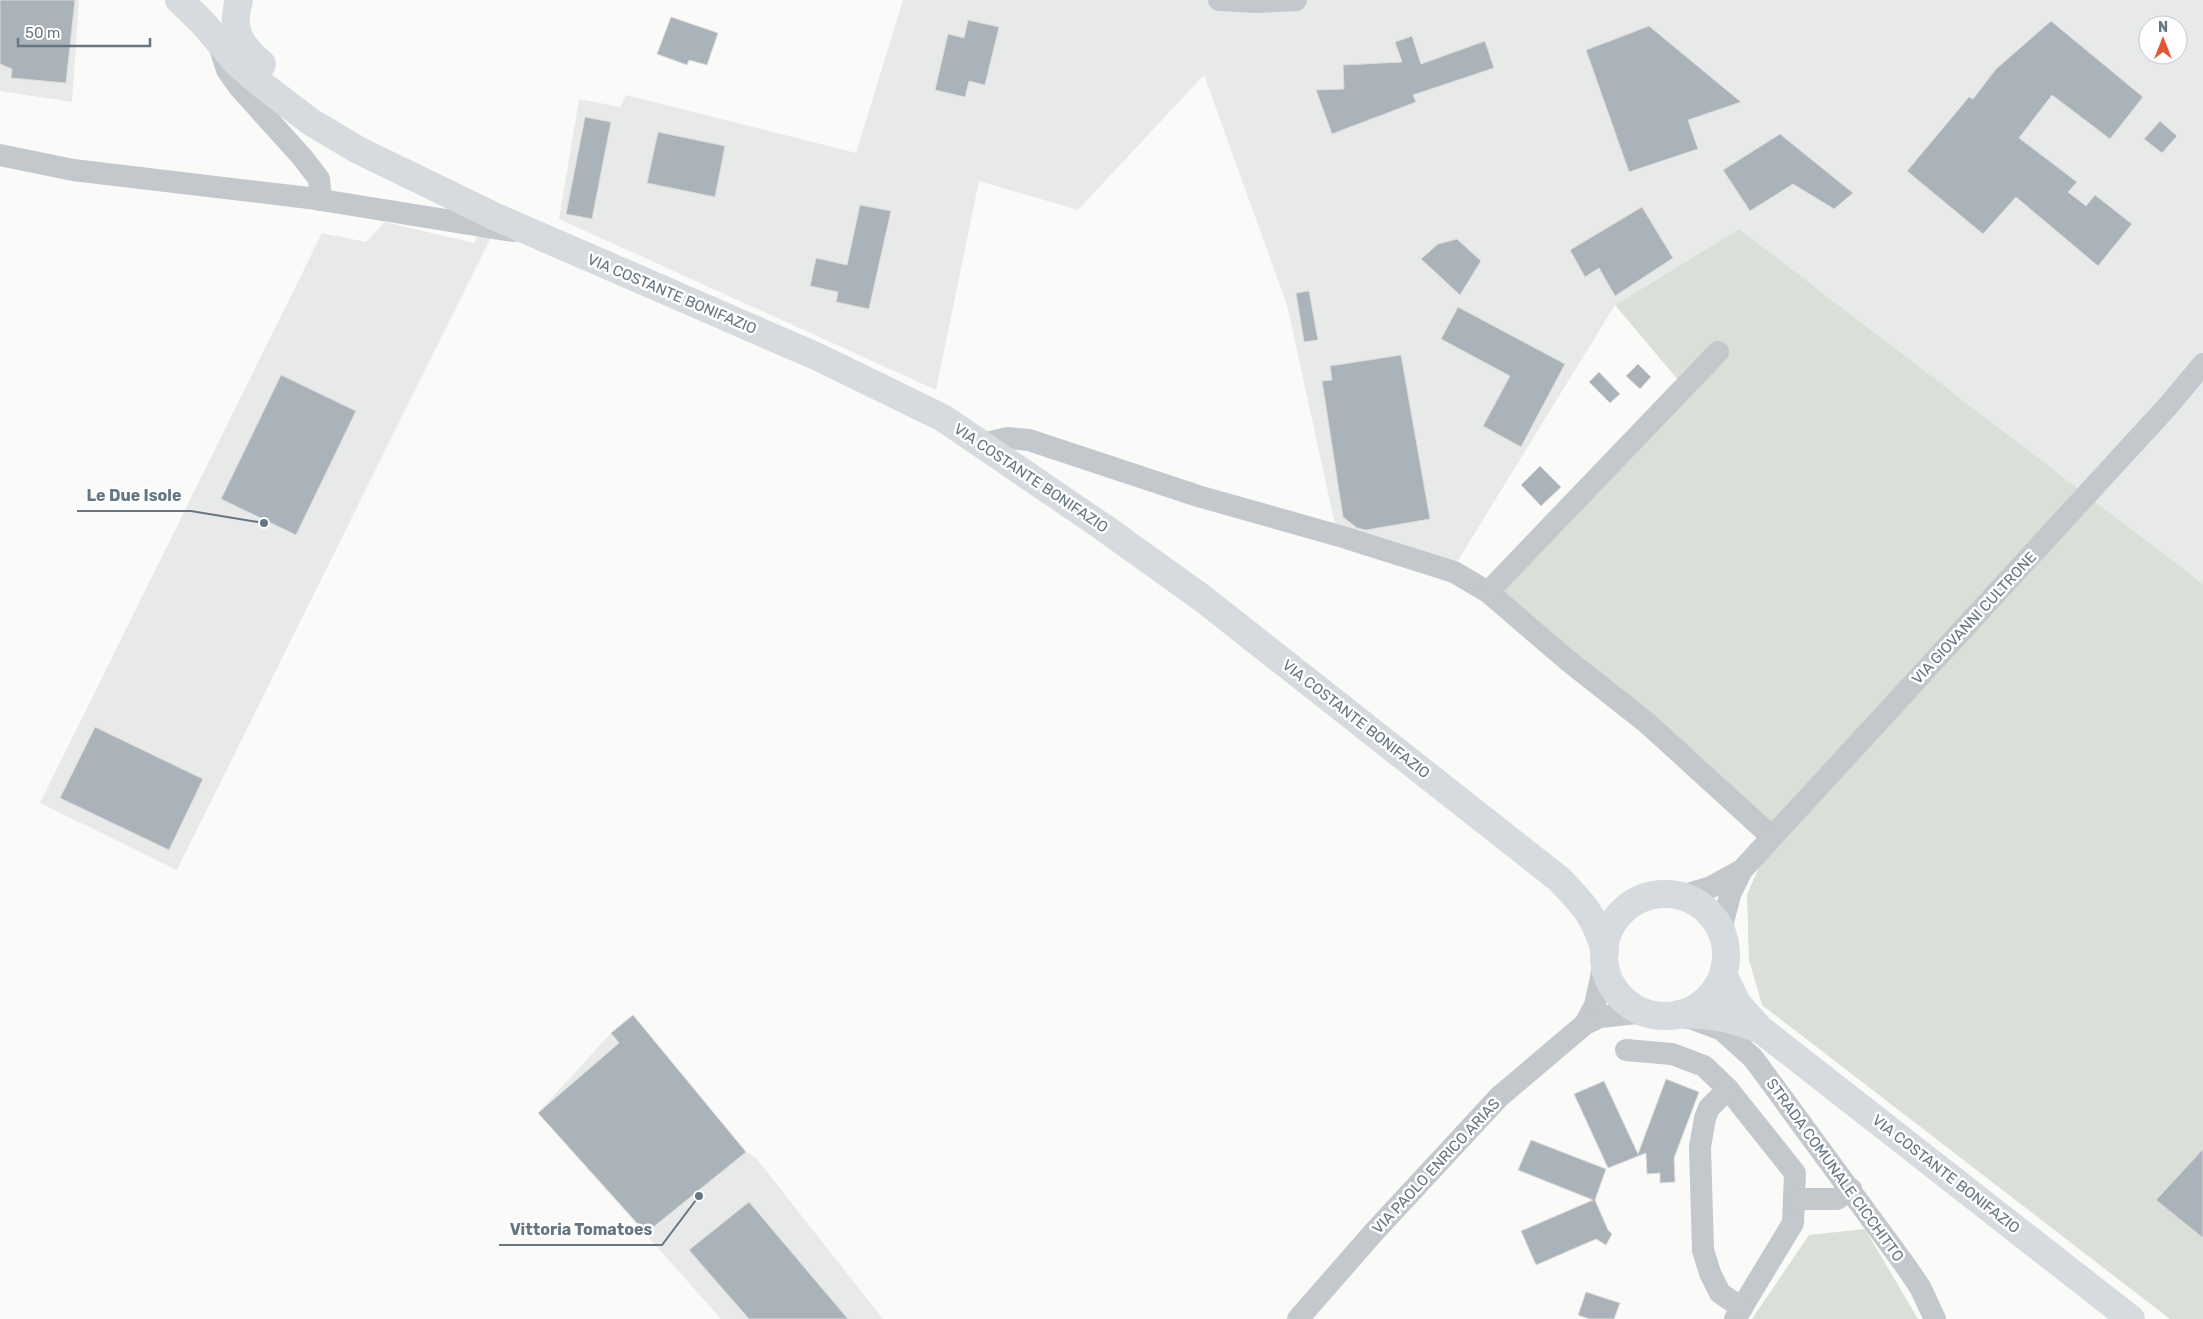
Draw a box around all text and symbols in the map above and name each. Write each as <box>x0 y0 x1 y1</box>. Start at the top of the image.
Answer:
scale bar <box>18 15 150 47</box>
north arrow <box>2138 15 2188 65</box>
text: N <box>2158 19 2168 36</box>
text: 50 m <box>25 24 60 42</box>
street label: VIA COSTANTE BONIFAZIO <box>585 250 759 338</box>
street label: VIA COSTANTE BONIFAZIO <box>950 420 1112 536</box>
callout: Le Due Isole <box>77 480 191 511</box>
text: Le Due Isole <box>87 486 181 505</box>
street label: VIA GIOVANNI CULTRONE <box>1908 548 2040 688</box>
street label: VIA COSTANTE BONIFAZIO <box>1279 656 1433 782</box>
street label: STRADA COMUNALE CICCHITTO <box>1763 1075 1907 1265</box>
street label: VIA PAOLO ENRICO ARIAS <box>1369 1095 1503 1237</box>
street label: VIA COSTANTE BONIFAZIO <box>1869 1111 2023 1237</box>
callout: Vittoria Tomatoes <box>499 1214 662 1245</box>
text: Vittoria Tomatoes <box>510 1220 652 1239</box>

